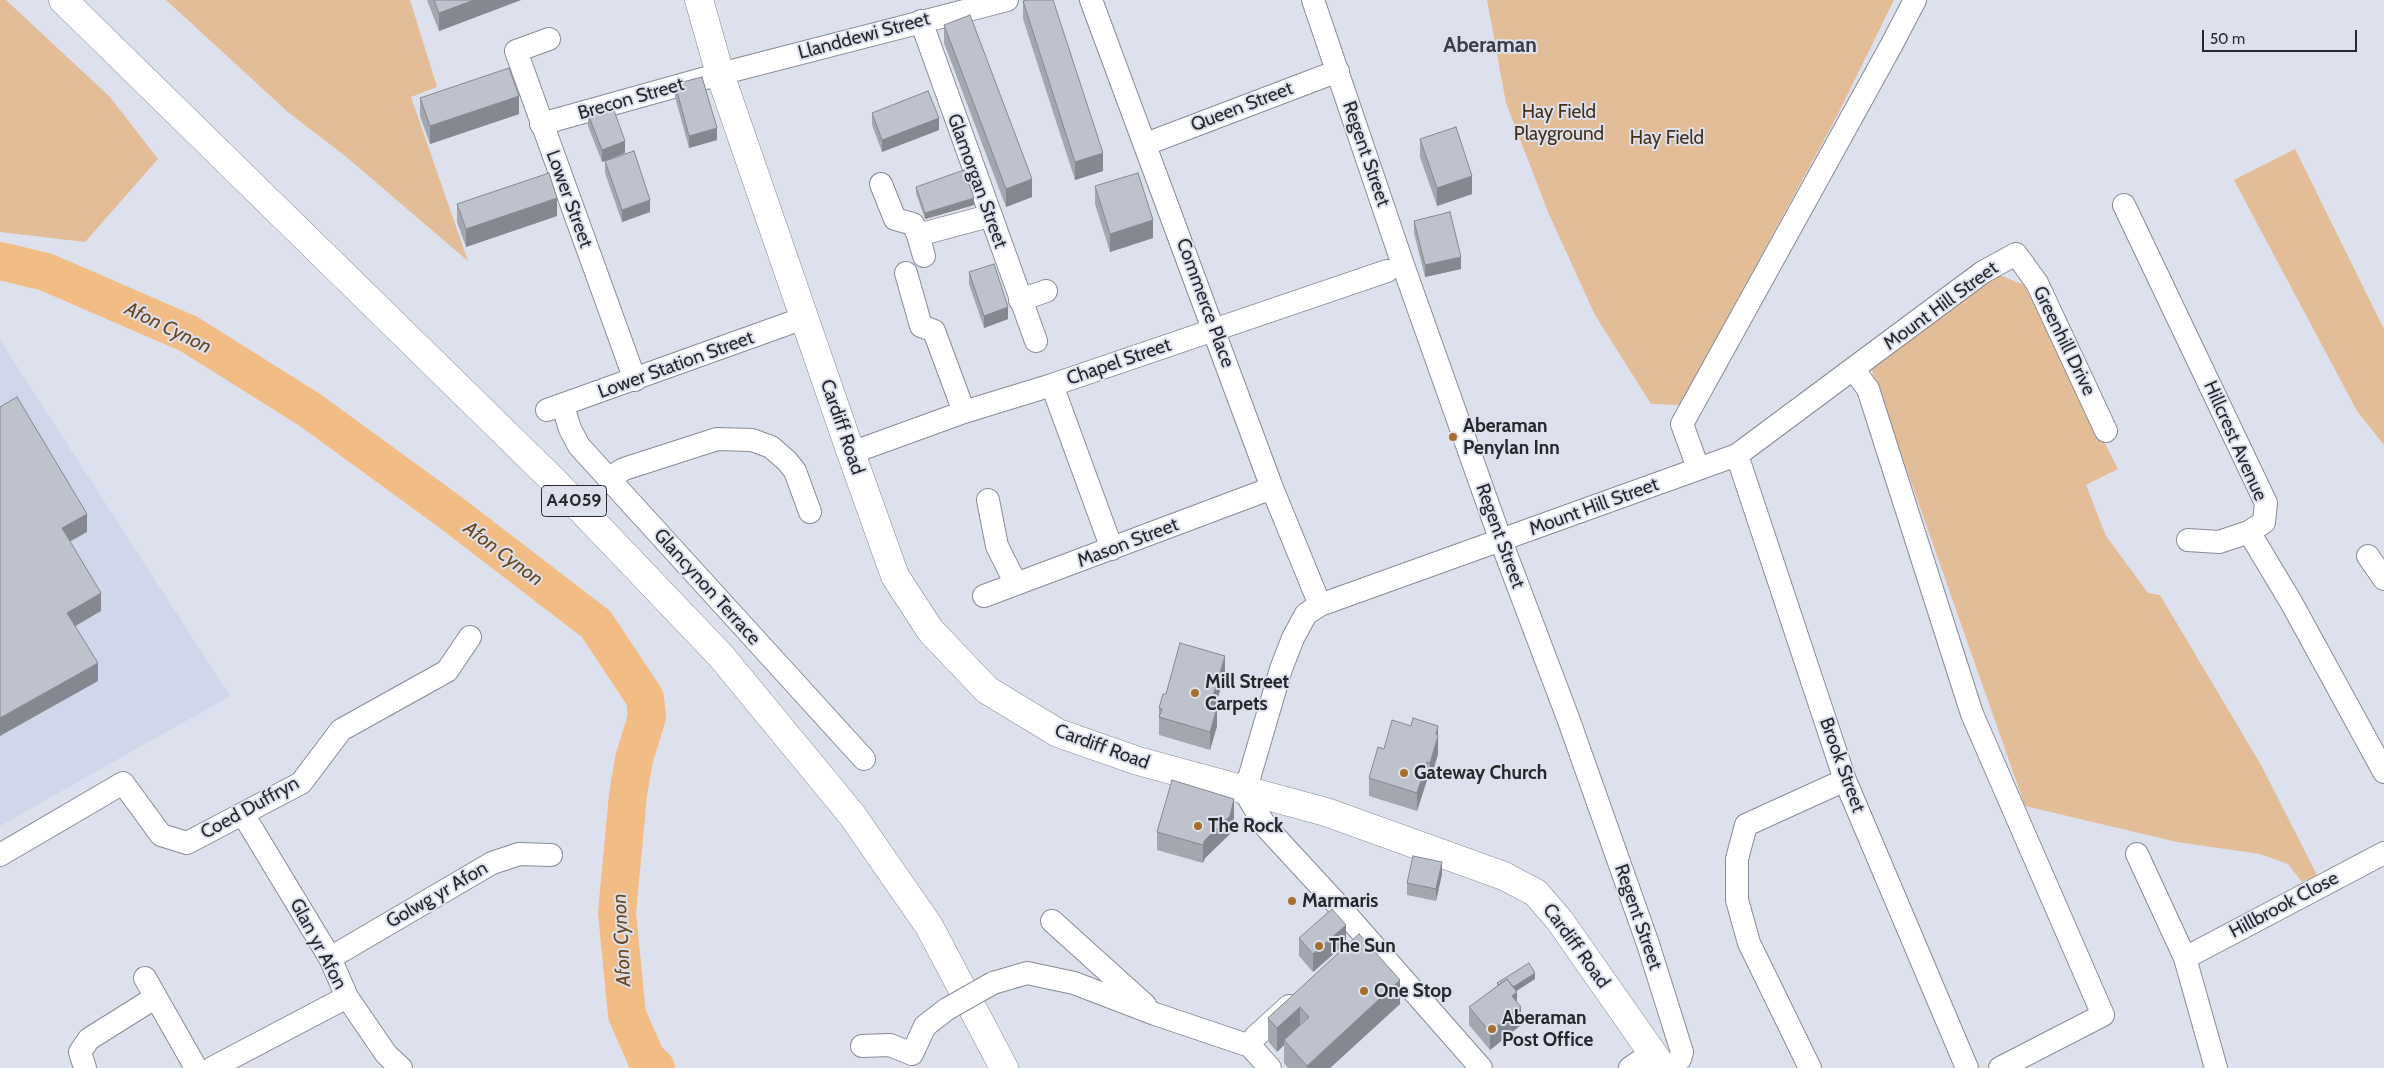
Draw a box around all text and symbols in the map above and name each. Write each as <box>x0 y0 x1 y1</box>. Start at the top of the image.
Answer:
street label: Llanddewi Street <box>796 7 932 65</box>
scale bar <box>2204 20 2359 52</box>
text: 50 m <box>2210 30 2245 48</box>
district label: Aberaman <box>1443 33 1537 59</box>
street label: Brecon Street <box>575 73 687 125</box>
street label: Queen Street <box>1188 77 1296 137</box>
street label: Regent Street <box>1337 98 1395 210</box>
park label: Hay Field Playground <box>1514 101 1604 145</box>
street label: Glamorgan Street <box>942 111 1012 251</box>
park label: Hay Field <box>1630 127 1704 149</box>
street label: Lower Street <box>541 147 597 251</box>
street label: Commerce Place <box>1171 235 1239 371</box>
street label: Mount Hill Street <box>1879 257 2003 355</box>
street label: Greenhill Drive <box>2028 283 2100 399</box>
water label: Afon Cynon <box>121 297 215 359</box>
street label: Lower Station Street <box>595 326 757 404</box>
street label: Chapel Street <box>1064 333 1174 391</box>
street label: Cardiff Road <box>815 376 869 478</box>
street label: Hillcrest Avenue <box>2198 377 2272 505</box>
place label: Aberaman Penylan Inn <box>1463 415 1560 459</box>
marker: Aberaman Penylan Inn <box>1447 431 1459 443</box>
street label: Mount Hill Street <box>1526 473 1662 541</box>
street label: Regent Street <box>1470 480 1530 592</box>
road number: A4059 <box>542 486 606 516</box>
street label: Mason Street <box>1074 513 1182 573</box>
water label: Afon Cynon <box>459 516 547 592</box>
street label: Glancynon Terrace <box>649 524 765 650</box>
place label: Mill Street Carpets <box>1205 671 1289 715</box>
marker: Mill Street Carpets <box>1189 687 1201 699</box>
street label: Brook Street <box>1814 714 1870 816</box>
street label: Cardiff Road <box>1051 719 1153 775</box>
place label: Gateway Church <box>1414 762 1547 784</box>
marker: Gateway Church <box>1398 767 1410 779</box>
street label: Coed Duffryn <box>197 772 303 844</box>
place label: The Rock <box>1208 815 1283 837</box>
marker: The Rock <box>1192 820 1204 832</box>
street label: Golwg yr Afon <box>382 857 492 933</box>
street label: Regent Street <box>1609 861 1667 973</box>
street label: Hillbrook Close <box>2226 867 2342 943</box>
place label: Marmaris <box>1302 890 1378 912</box>
water label: Afon Cynon <box>608 893 636 987</box>
street label: Glan yr Afon <box>285 895 351 993</box>
marker: Marmaris <box>1286 895 1298 907</box>
street label: Cardiff Road <box>1538 899 1614 993</box>
place label: The Sun <box>1329 935 1396 957</box>
marker: The Sun <box>1313 940 1325 952</box>
place label: One Stop <box>1374 980 1452 1002</box>
marker: One Stop <box>1358 985 1370 997</box>
place label: Aberaman Post Office <box>1502 1007 1593 1051</box>
marker: Aberaman Post Office <box>1486 1023 1498 1035</box>

